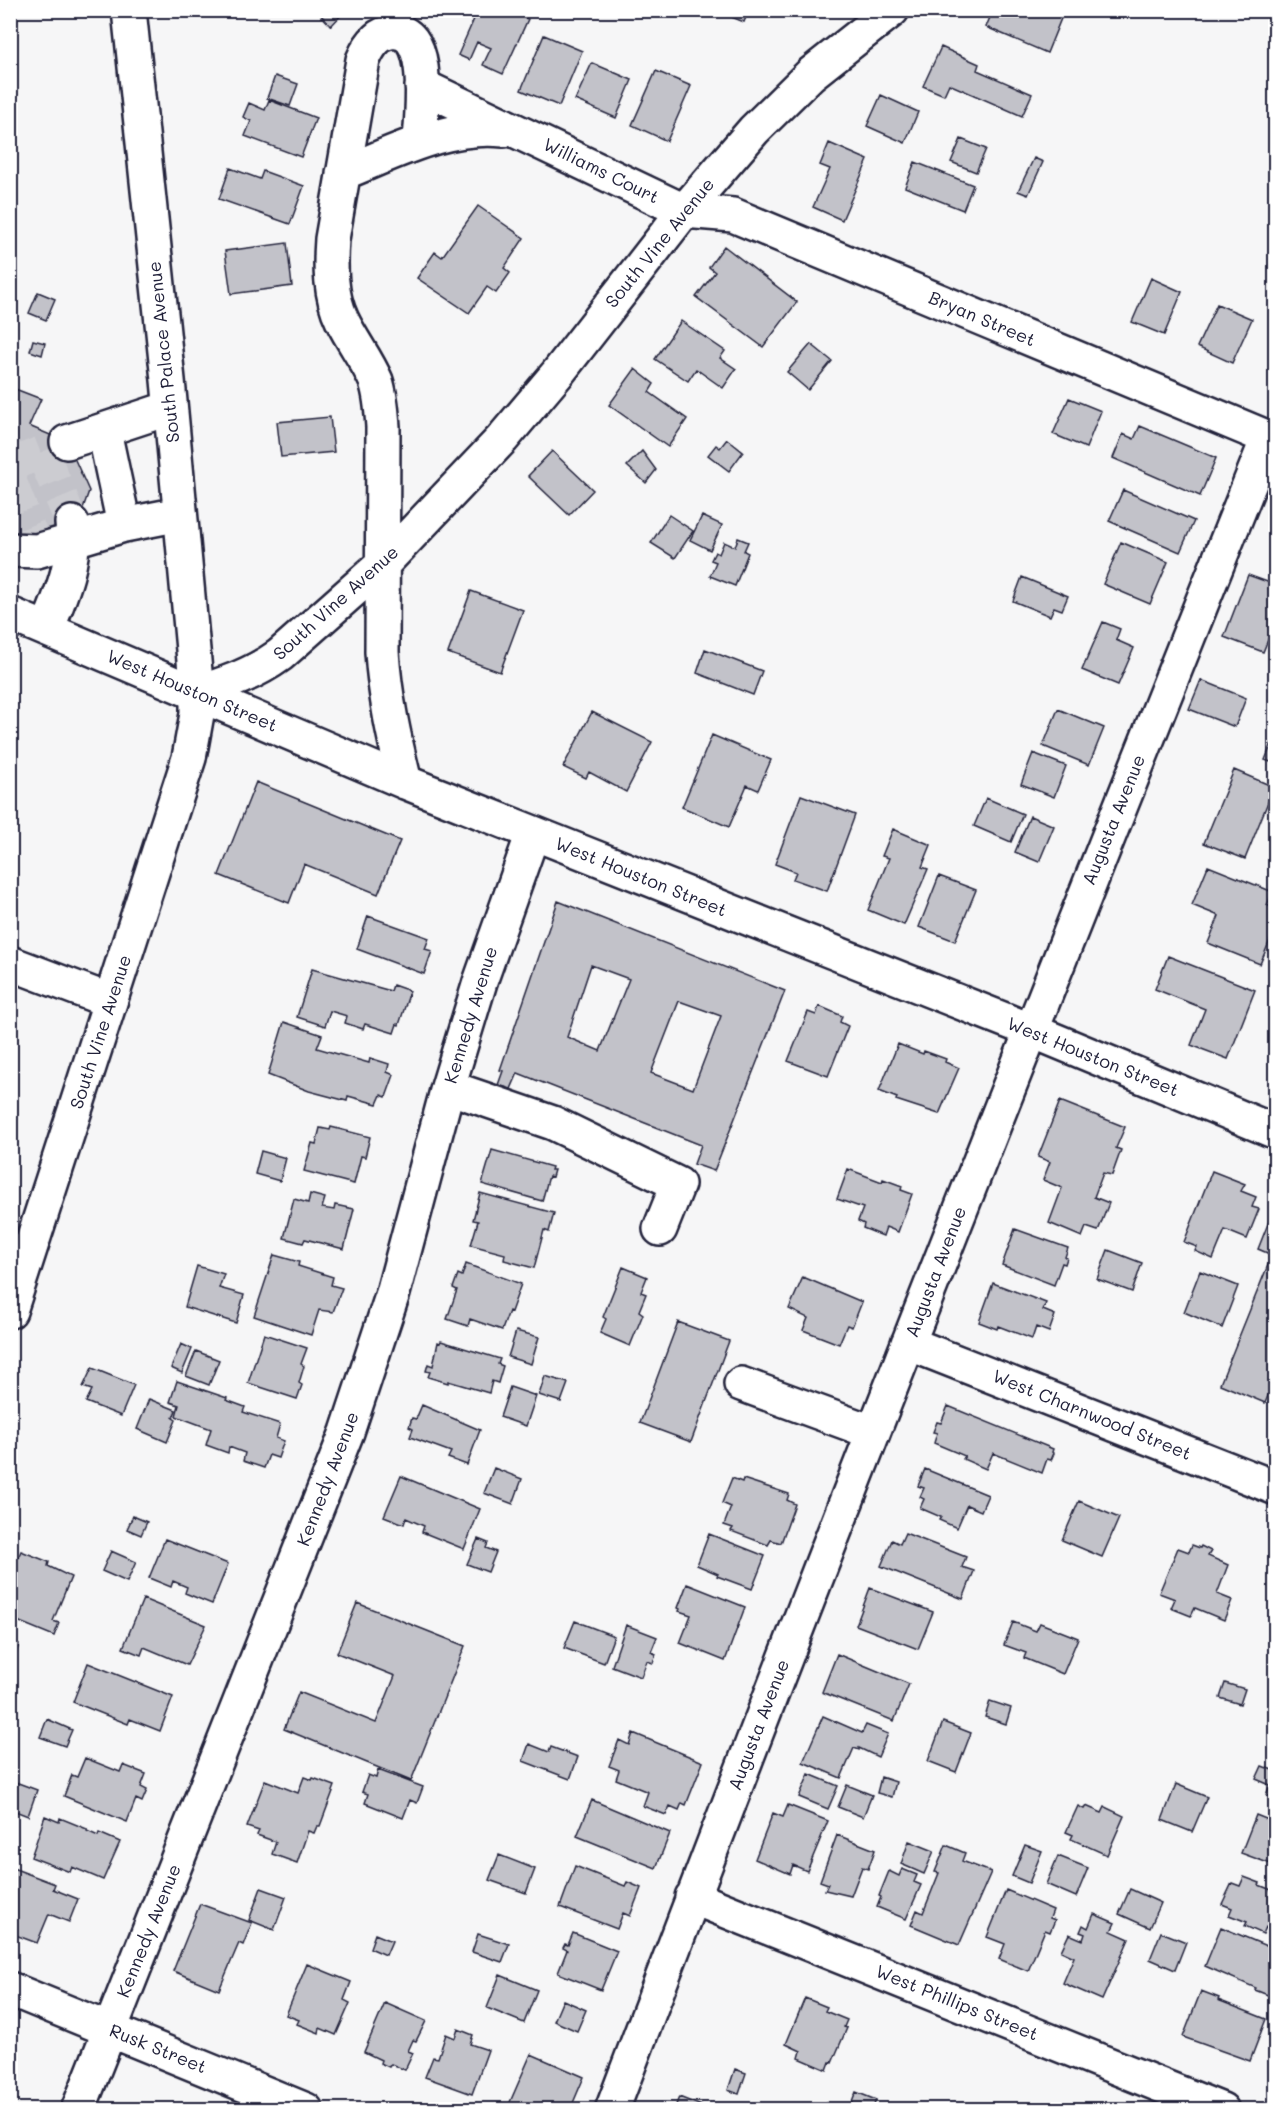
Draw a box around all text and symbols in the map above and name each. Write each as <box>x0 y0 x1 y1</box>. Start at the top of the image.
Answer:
street label: Williams Court <box>539 132 663 209</box>
street label: South Vine Avenue <box>599 172 719 312</box>
street label: South Palace Avenue <box>142 260 184 444</box>
street label: Bryan Street <box>925 285 1039 351</box>
street label: South Vine Avenue <box>268 540 403 665</box>
street label: West Houston Street <box>103 643 281 737</box>
street label: Augusta Avenue <box>1076 751 1150 888</box>
street label: West Houston Street <box>552 831 731 921</box>
street label: Kennedy Avenue <box>438 943 502 1086</box>
street label: South Vine Avenue <box>64 952 136 1112</box>
street label: West Houston Street <box>1004 1011 1183 1101</box>
street label: Augusta Avenue <box>899 1203 971 1341</box>
street label: West Charnwood Street <box>989 1363 1195 1465</box>
street label: Kennedy Avenue <box>290 1408 364 1549</box>
street label: Augusta Avenue <box>722 1656 794 1794</box>
street label: Kennedy Avenue <box>110 1860 186 2001</box>
street label: West Phillips Street <box>872 1958 1042 2046</box>
street label: Rusk Street <box>106 2018 211 2078</box>

